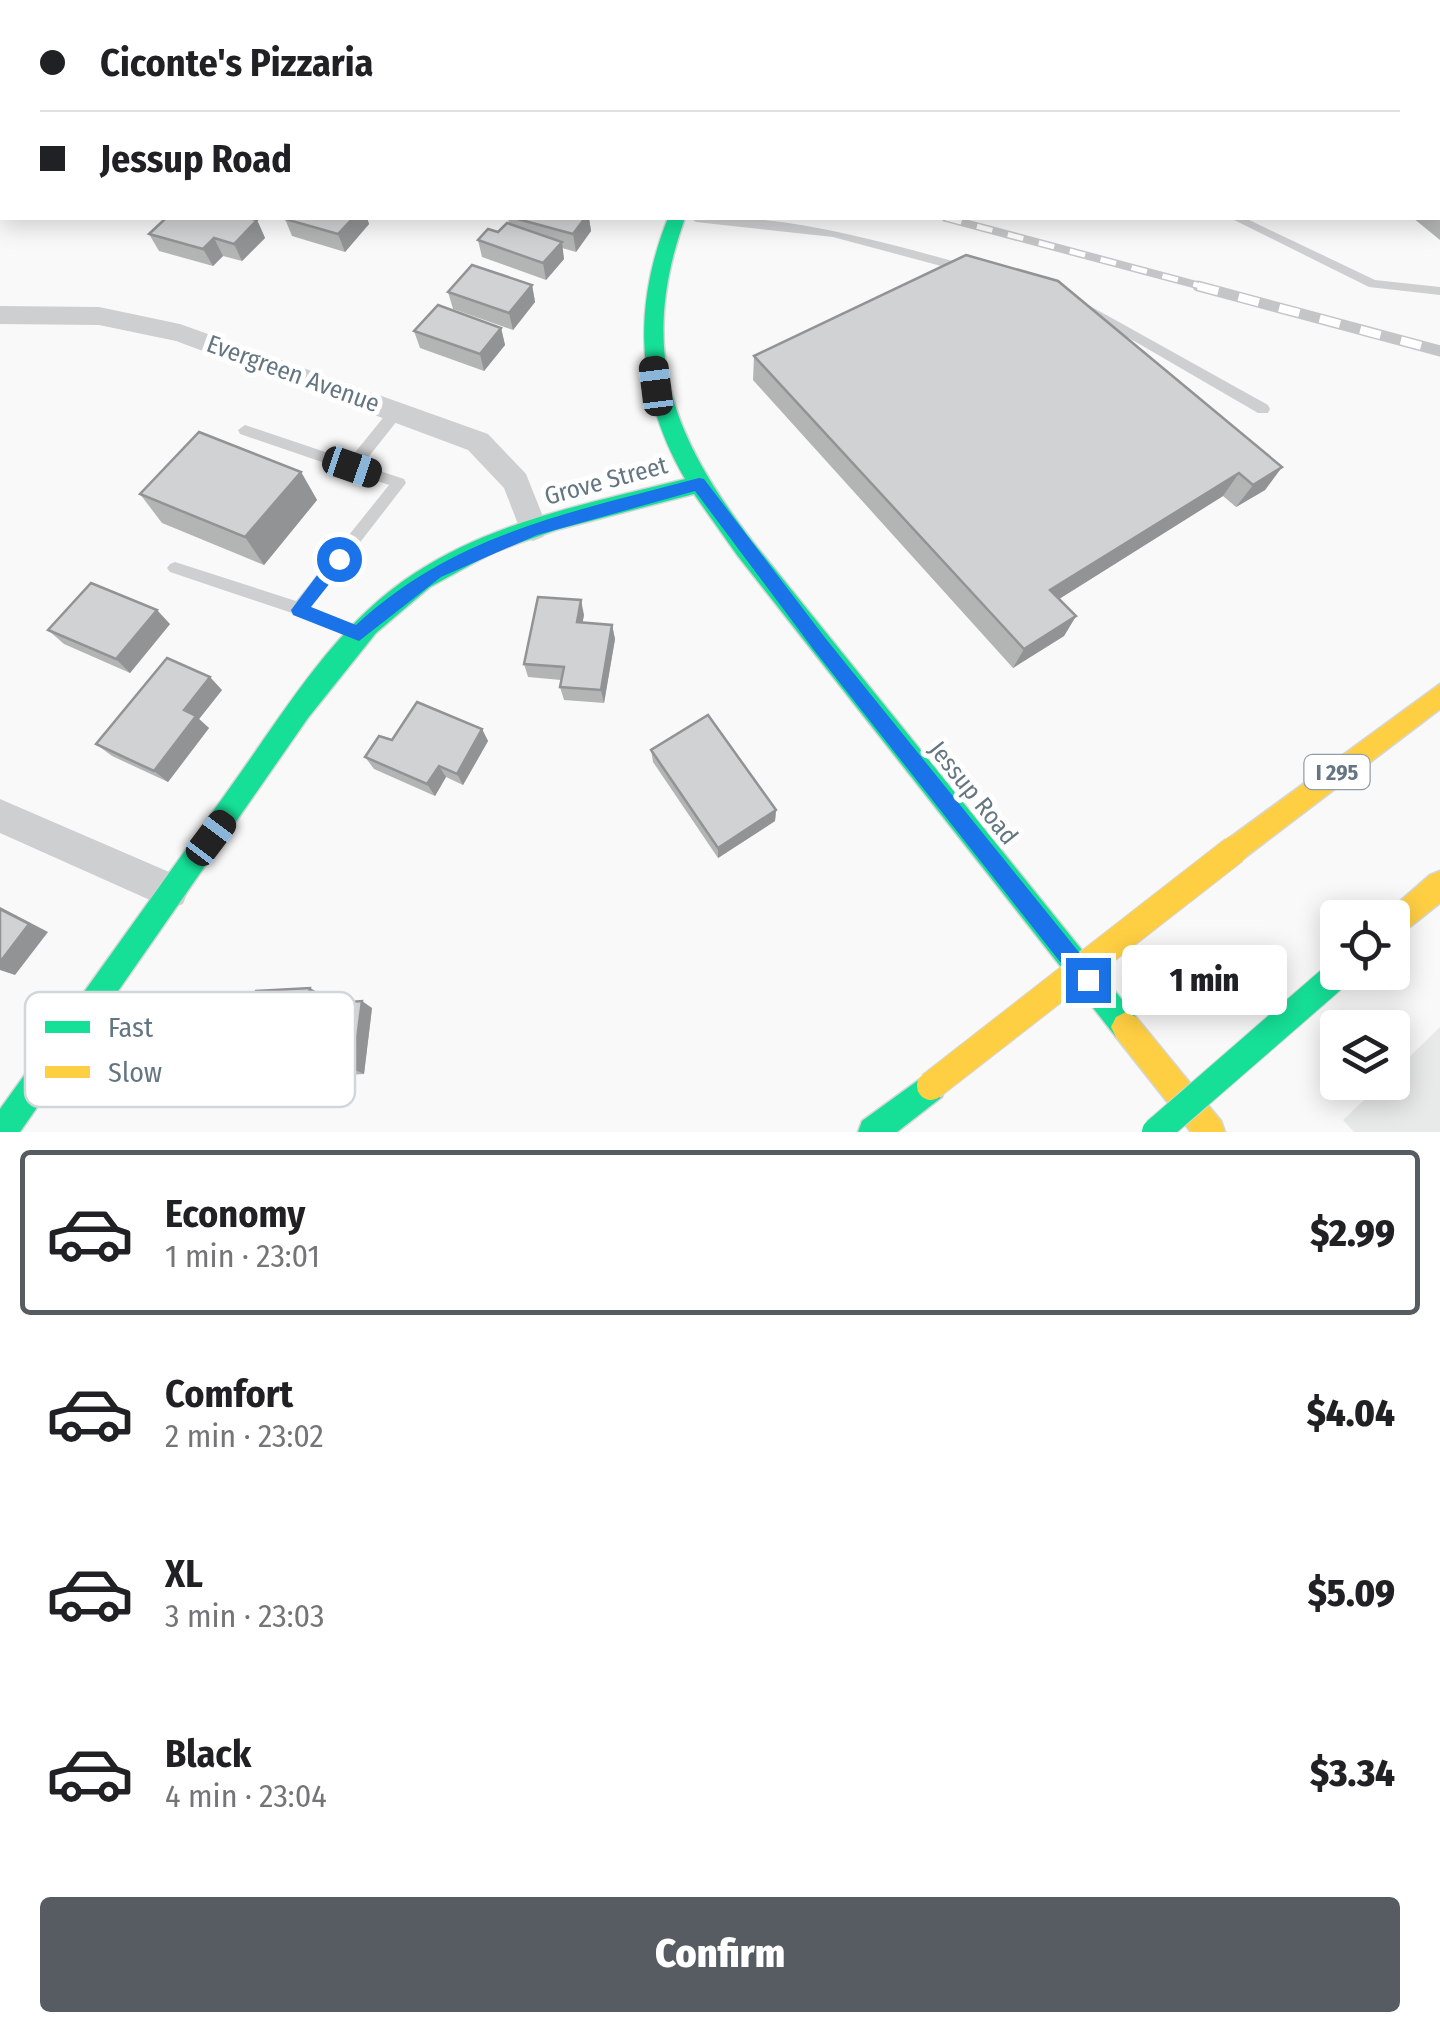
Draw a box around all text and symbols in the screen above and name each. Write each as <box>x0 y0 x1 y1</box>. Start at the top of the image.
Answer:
text: Ciconte's Pizzaria <box>100 40 373 86</box>
text: Jessup Road <box>100 136 292 182</box>
street label: Evergreen Avenue <box>203 329 383 419</box>
car <box>637 354 675 418</box>
car <box>319 443 385 491</box>
street label: Grove Street <box>541 450 672 512</box>
route start <box>317 537 362 582</box>
street label: Jessup Road <box>922 735 1024 851</box>
road number: I 295 <box>1304 755 1370 789</box>
car <box>181 805 241 871</box>
map controls <box>1320 900 1410 1100</box>
button: locate <box>1320 900 1410 990</box>
callout: 1 min <box>1123 945 1288 1015</box>
route end <box>1066 958 1111 1003</box>
text: 1 min <box>1170 961 1239 999</box>
legend <box>25 992 355 1107</box>
button: layers <box>1320 1010 1410 1100</box>
text: Fast <box>108 1011 154 1044</box>
text: Slow <box>108 1056 162 1089</box>
icon: car <box>45 1188 135 1278</box>
text: Economy <box>165 1191 305 1237</box>
text: $2.99 <box>1310 1210 1395 1256</box>
text: 1 min · 23:01 <box>165 1237 320 1275</box>
icon: car <box>45 1368 135 1458</box>
text: Comfort <box>165 1371 293 1417</box>
text: $4.04 <box>1307 1390 1395 1436</box>
text: 2 min · 23:02 <box>165 1417 324 1455</box>
icon: car <box>45 1548 135 1638</box>
text: XL <box>165 1551 203 1597</box>
text: $5.09 <box>1308 1570 1395 1616</box>
text: 3 min · 23:03 <box>165 1597 324 1635</box>
icon: car <box>45 1728 135 1818</box>
text: Black <box>165 1731 251 1777</box>
text: $3.34 <box>1310 1750 1395 1796</box>
text: 4 min · 23:04 <box>165 1777 327 1815</box>
button: Confirm <box>40 1897 1400 2012</box>

